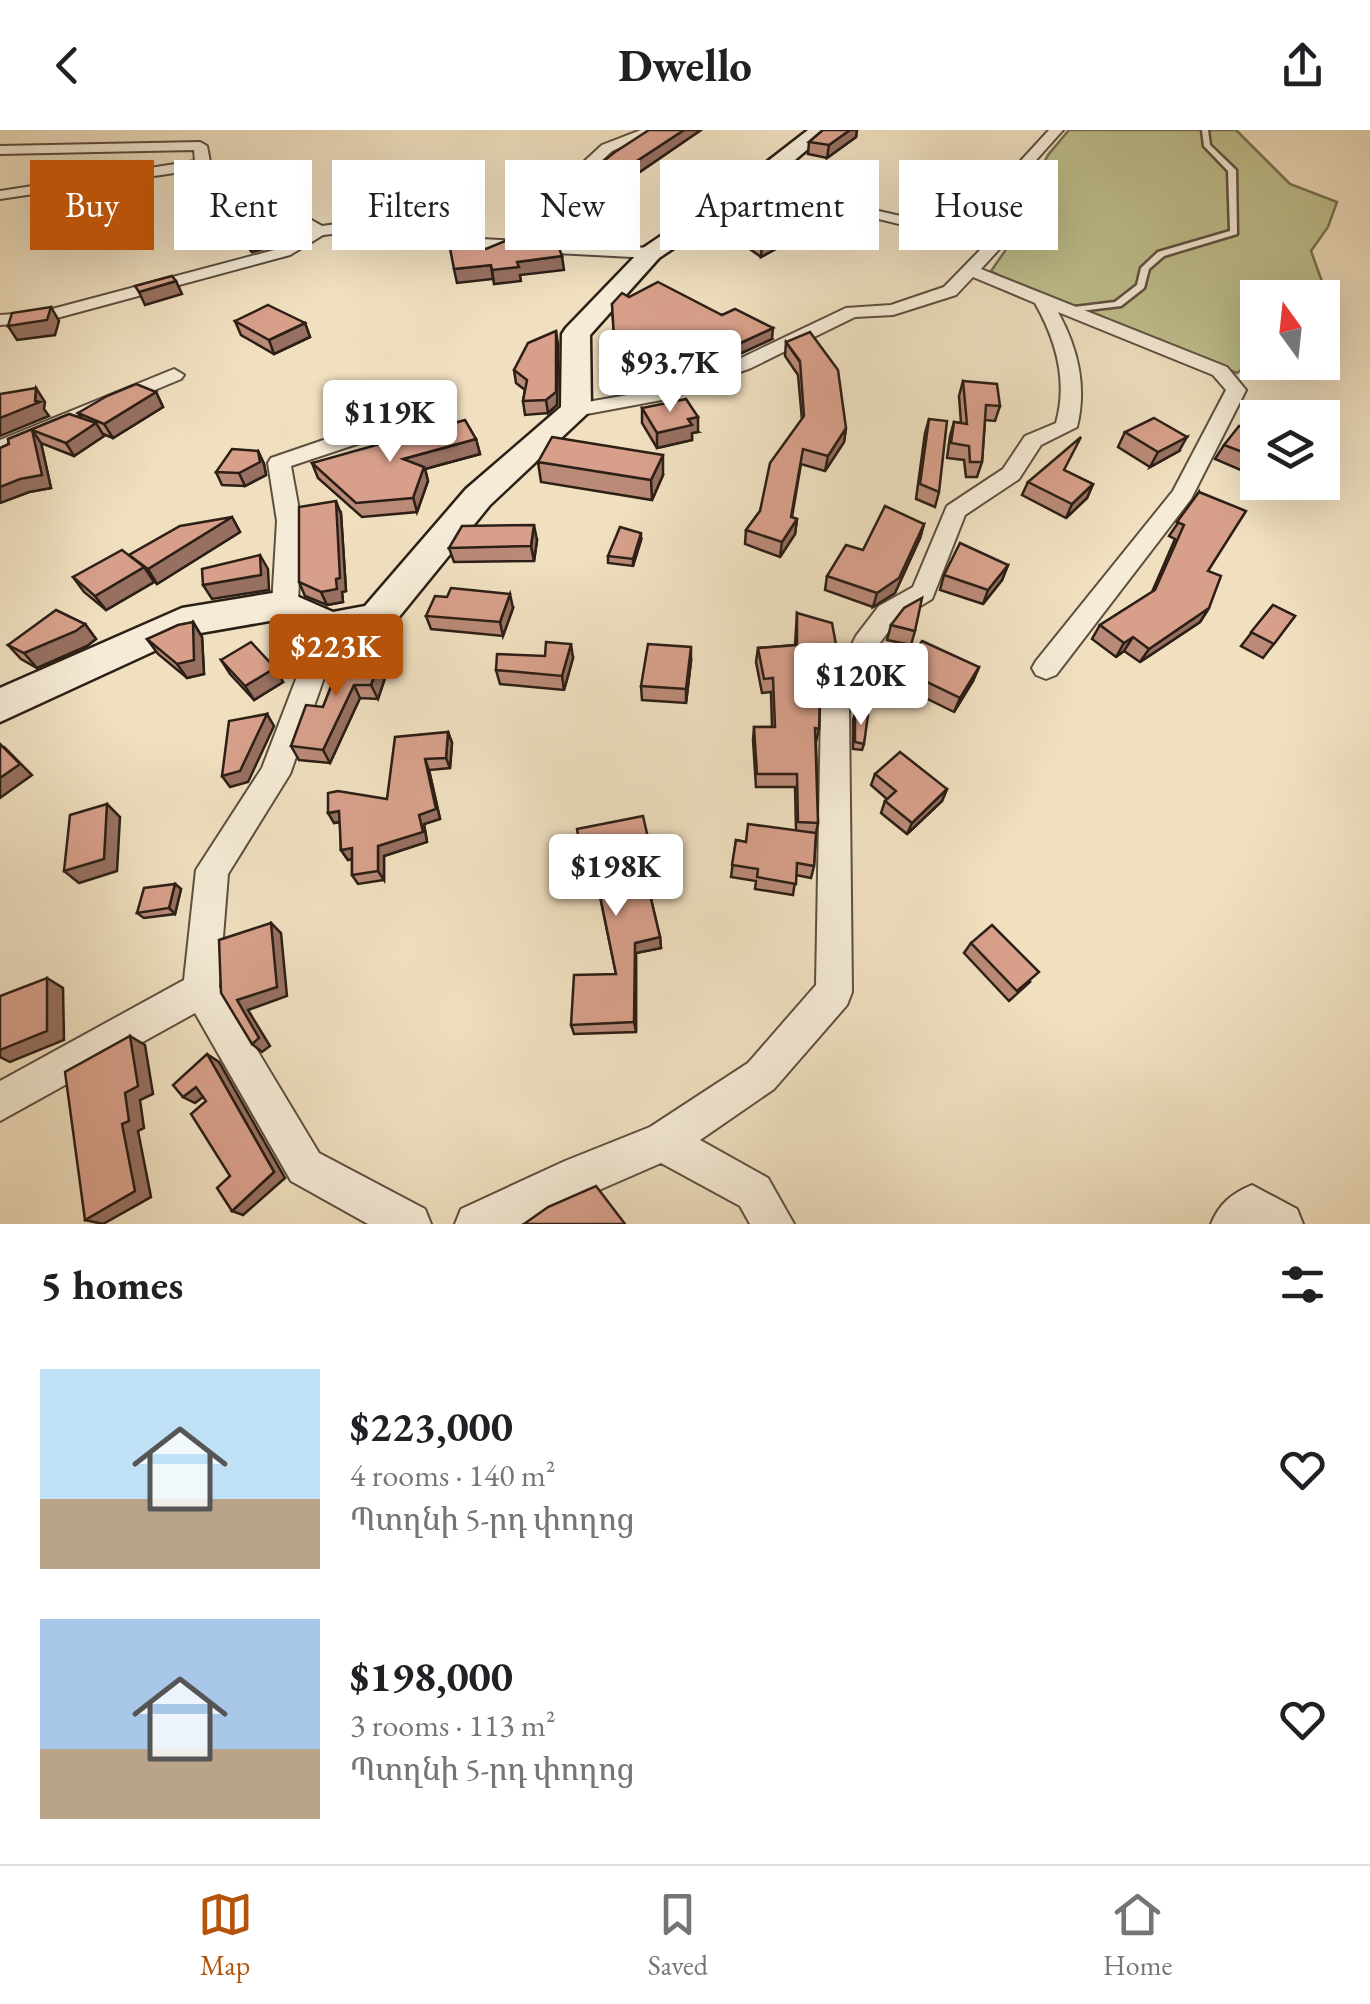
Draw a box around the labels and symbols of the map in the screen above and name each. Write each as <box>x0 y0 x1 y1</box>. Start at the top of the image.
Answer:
north arrow <box>1240 280 1340 380</box>
pin: $93.7K <box>589 330 751 415</box>
pin: $119K <box>320 380 460 465</box>
pin: $223K <box>266 614 406 699</box>
pin: $120K <box>791 643 931 728</box>
pin: $198K <box>546 834 686 919</box>

